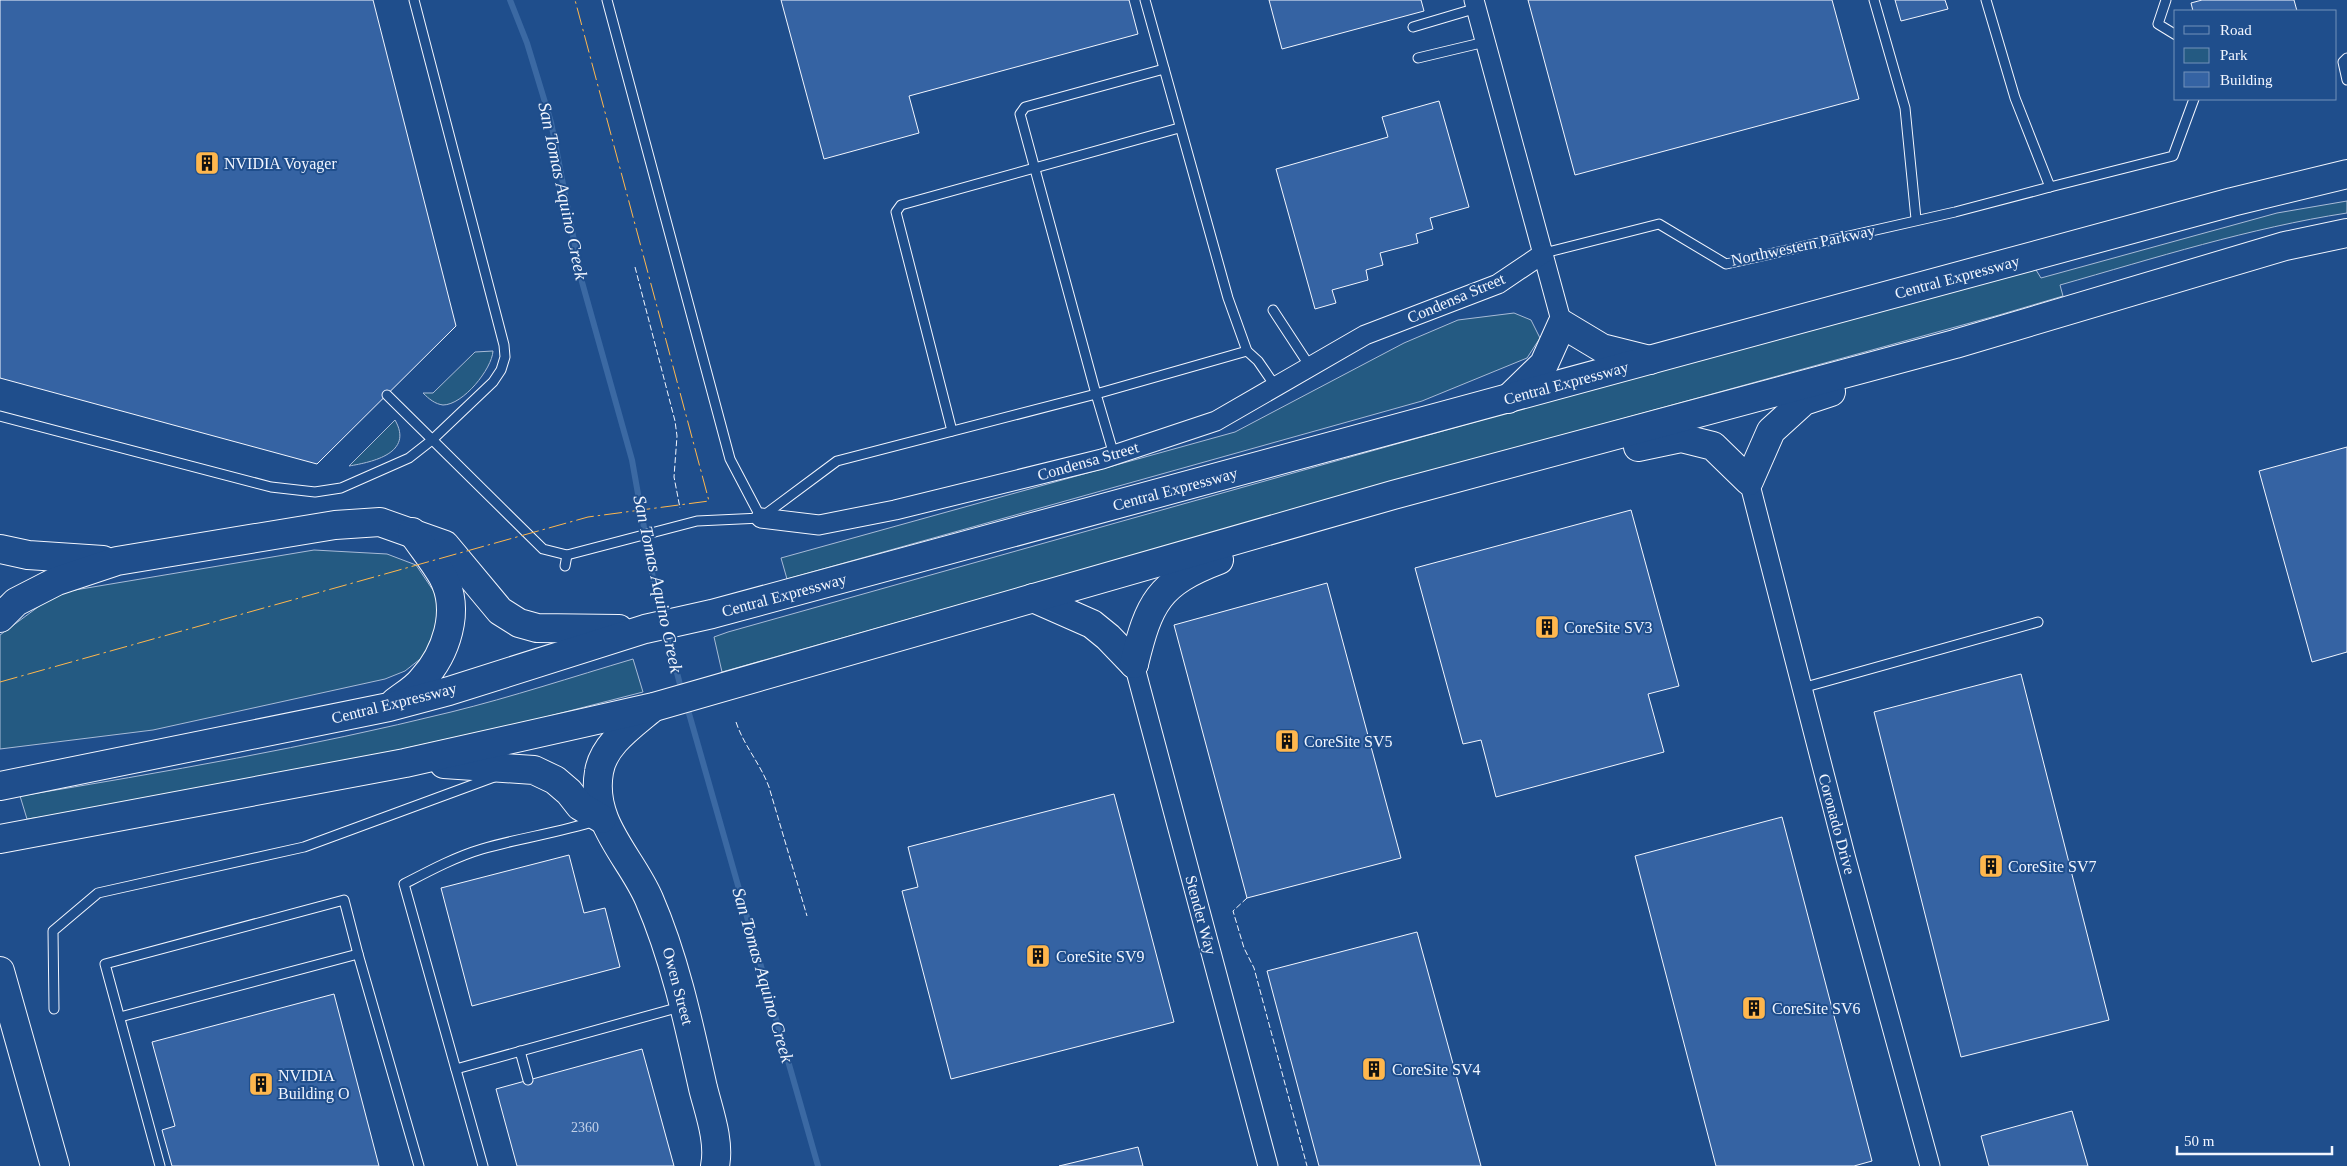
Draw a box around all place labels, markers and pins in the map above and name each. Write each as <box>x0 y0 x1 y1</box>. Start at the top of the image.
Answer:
building icon: NVIDIA Voyager <box>194 150 220 176</box>
place label: NVIDIA Voyager <box>224 155 337 173</box>
building icon: CoreSite SV3 <box>1534 614 1560 640</box>
place label: CoreSite SV3 <box>1564 619 1652 636</box>
building icon: CoreSite SV5 <box>1274 728 1300 754</box>
place label: CoreSite SV5 <box>1304 733 1392 750</box>
building icon: CoreSite SV7 <box>1978 853 2004 879</box>
place label: CoreSite SV7 <box>2008 858 2096 875</box>
building icon: CoreSite SV9 <box>1025 943 1051 969</box>
place label: CoreSite SV9 <box>1056 948 1144 965</box>
building icon: CoreSite SV6 <box>1741 995 1767 1021</box>
place label: CoreSite SV6 <box>1772 1000 1860 1017</box>
building icon: CoreSite SV4 <box>1361 1056 1387 1082</box>
place label: CoreSite SV4 <box>1392 1061 1480 1078</box>
place label: NVIDIA Building O <box>278 1067 350 1103</box>
building icon: NVIDIA Building O <box>248 1071 274 1097</box>

